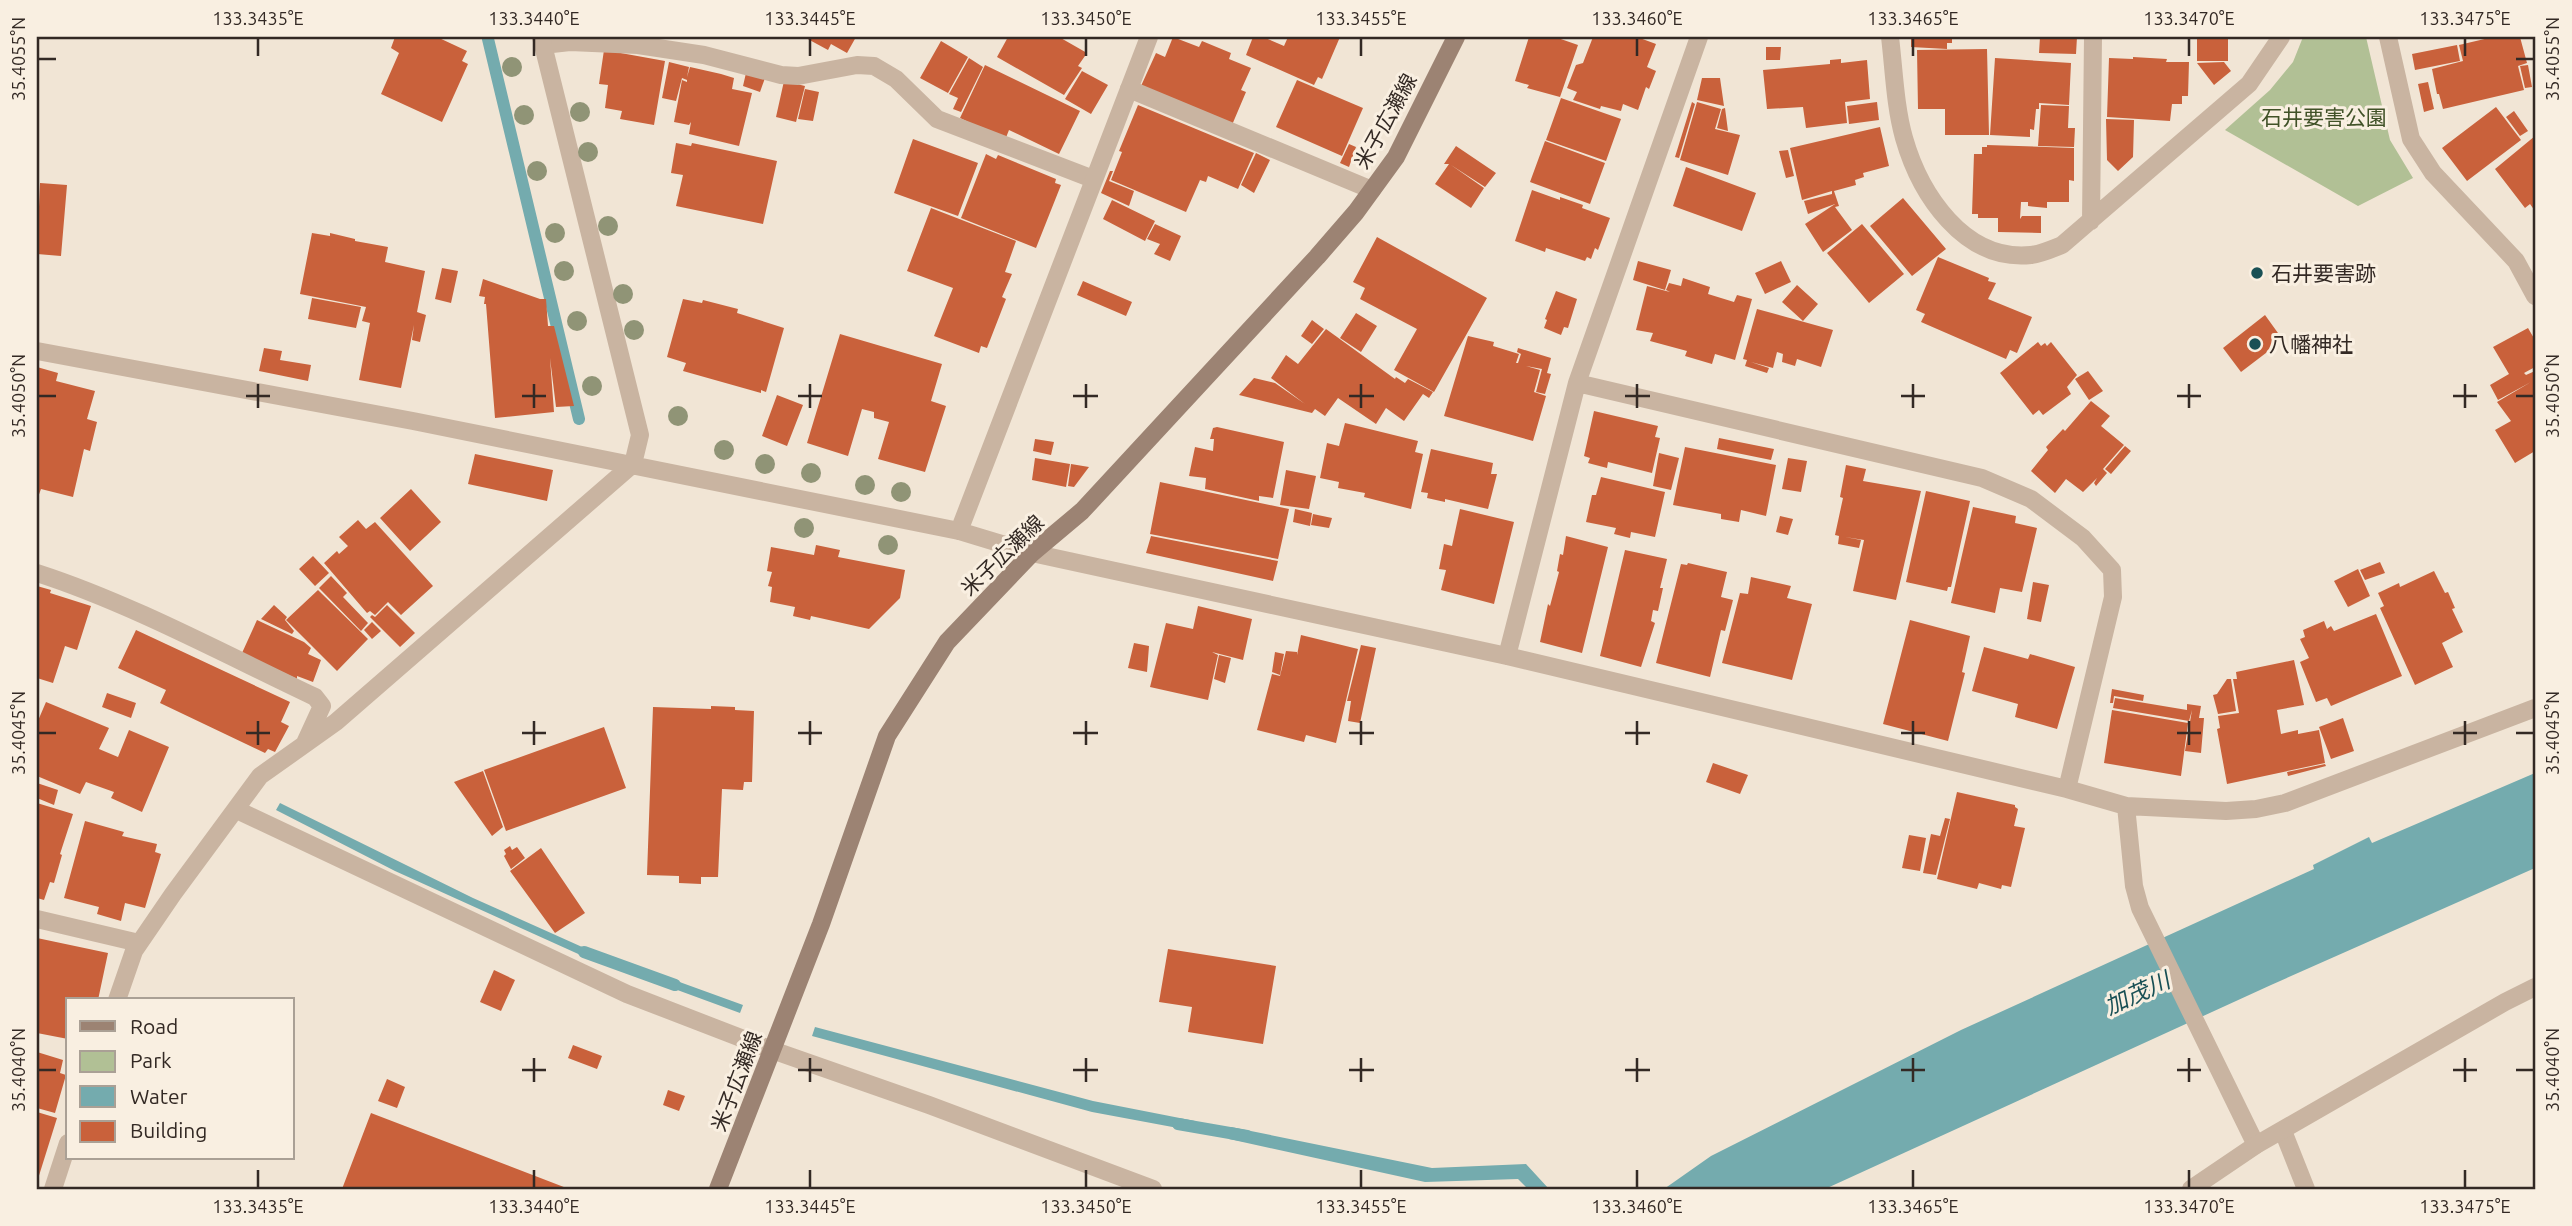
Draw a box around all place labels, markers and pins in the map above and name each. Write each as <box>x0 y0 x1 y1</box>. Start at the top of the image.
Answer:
place label: 石井要害跡 <box>2271 261 2376 285</box>
marker: 石井要害跡 <box>2249 265 2265 281</box>
place label: 八幡神社 <box>2269 332 2353 356</box>
marker: 八幡神社 <box>2247 336 2263 352</box>

